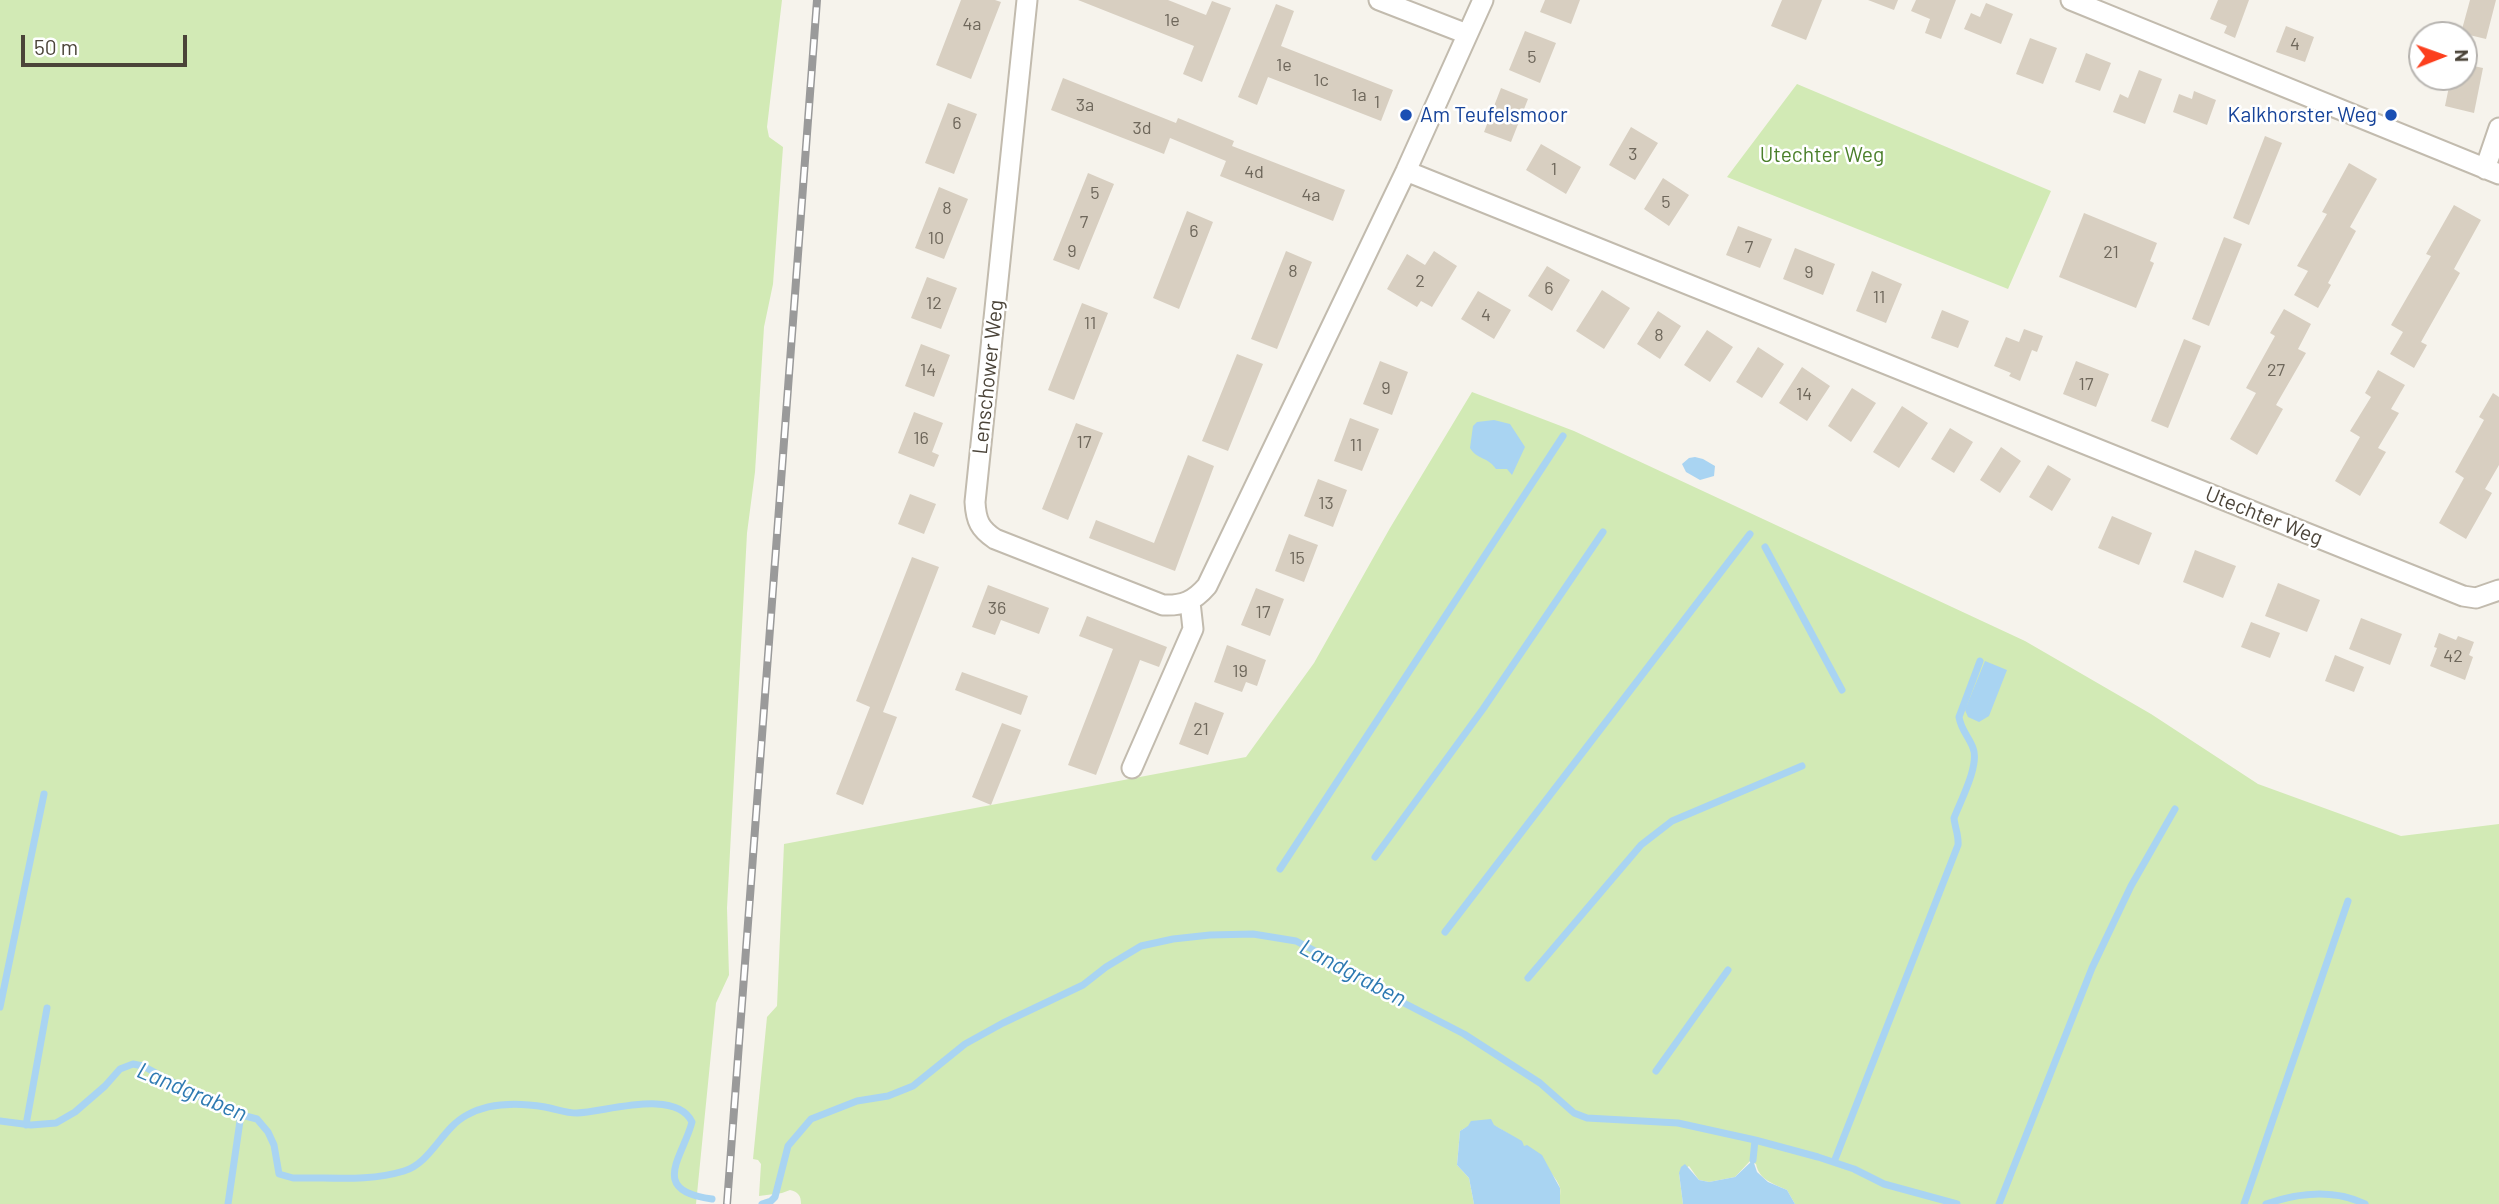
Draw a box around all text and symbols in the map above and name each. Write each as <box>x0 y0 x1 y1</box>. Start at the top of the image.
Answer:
house number: 1e <box>1164 9 1180 31</box>
house number: 4a <box>962 13 982 35</box>
scale bar <box>24 21 191 65</box>
north arrow <box>2408 21 2478 91</box>
house number: 4 <box>2290 33 2300 55</box>
text: 50 m <box>34 34 78 59</box>
house number: 5 <box>1527 46 1537 68</box>
text: N <box>2451 49 2474 62</box>
house number: 1e <box>1276 54 1292 76</box>
house number: 1c <box>1313 69 1329 91</box>
house number: 1a <box>1351 84 1367 106</box>
house number: 1 <box>1374 91 1380 113</box>
house number: 3a <box>1076 94 1094 116</box>
place label: Am Teufelsmoor <box>1420 102 1568 128</box>
place label: Kalkhorster Weg <box>2228 102 2377 128</box>
marker: Am Teufelsmoor <box>1398 107 1414 123</box>
marker: Kalkhorster Weg <box>2383 107 2399 123</box>
house number: 6 <box>952 112 962 134</box>
house number: 3d <box>1132 117 1152 139</box>
park label: Utechter Weg <box>1760 142 1884 168</box>
house number: 3 <box>1628 143 1638 165</box>
house number: 1 <box>1551 158 1557 180</box>
house number: 4d <box>1244 161 1264 183</box>
house number: 5 <box>1090 182 1100 204</box>
house number: 4a <box>1301 184 1321 206</box>
house number: 5 <box>1661 191 1671 213</box>
house number: 8 <box>942 197 952 219</box>
house number: 7 <box>1080 211 1088 233</box>
house number: 6 <box>1189 220 1199 242</box>
house number: 10 <box>928 227 944 249</box>
house number: 7 <box>1745 236 1753 258</box>
house number: 9 <box>1067 240 1077 262</box>
house number: 21 <box>2103 241 2119 263</box>
house number: 8 <box>1288 260 1298 282</box>
house number: 9 <box>1804 261 1814 283</box>
house number: 2 <box>1415 270 1425 292</box>
house number: 6 <box>1544 277 1554 299</box>
house number: 11 <box>1873 286 1885 308</box>
house number: 12 <box>926 292 942 314</box>
street label: Lenschower Weg <box>967 298 1009 456</box>
house number: 4 <box>1481 304 1491 326</box>
house number: 11 <box>1084 312 1096 334</box>
house number: 8 <box>1654 324 1664 346</box>
house number: 14 <box>920 359 936 381</box>
house number: 27 <box>2267 359 2285 381</box>
house number: 17 <box>2079 373 2093 395</box>
house number: 9 <box>1381 377 1391 399</box>
house number: 14 <box>1796 383 1812 405</box>
house number: 16 <box>913 427 929 449</box>
house number: 17 <box>1077 431 1091 453</box>
house number: 11 <box>1350 434 1362 456</box>
street label: Utechter Weg <box>2202 481 2326 551</box>
house number: 13 <box>1318 492 1334 514</box>
house number: 15 <box>1289 547 1305 569</box>
house number: 36 <box>988 597 1006 619</box>
house number: 17 <box>1256 601 1270 623</box>
house number: 42 <box>2443 645 2463 667</box>
house number: 19 <box>1232 660 1248 682</box>
house number: 21 <box>1193 718 1209 740</box>
water label: Landgraben <box>1295 933 1411 1013</box>
water label: Landgraben <box>133 1056 251 1128</box>

